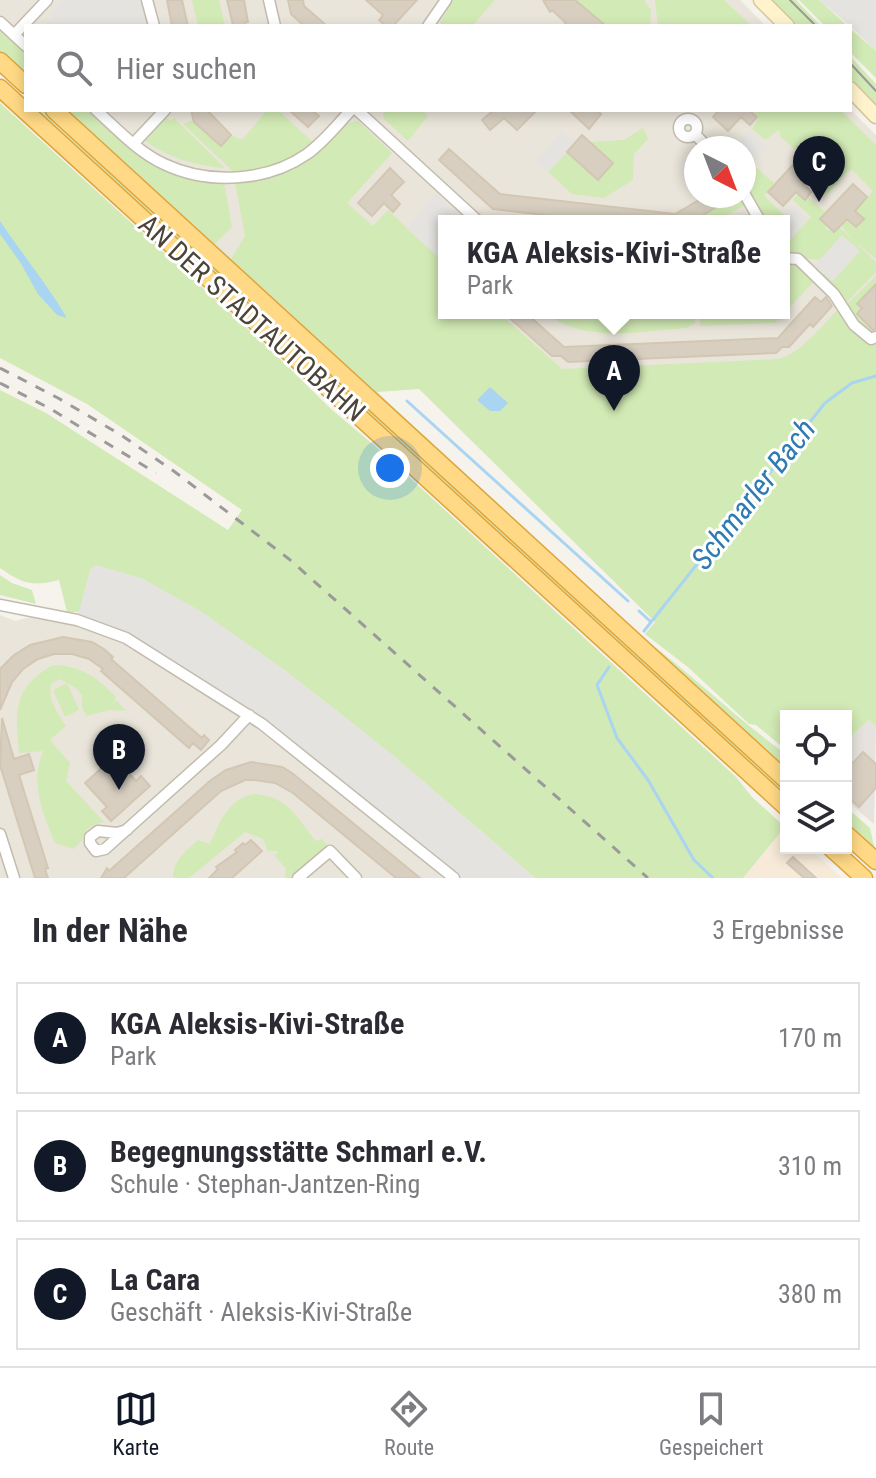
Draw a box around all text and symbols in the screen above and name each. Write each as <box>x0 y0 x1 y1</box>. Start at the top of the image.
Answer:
search box <box>24 24 852 112</box>
icon: search <box>52 46 96 90</box>
text: Hier suchen <box>116 51 257 86</box>
north arrow <box>684 136 756 208</box>
pin: C <box>793 136 845 202</box>
street label: AN DER STADTAUTOBAHN <box>132 208 372 428</box>
popup <box>438 215 790 319</box>
text: KGA Aleksis-Kivi-Straße <box>467 235 761 270</box>
text: Park <box>467 270 513 300</box>
pin: A <box>588 345 640 411</box>
water label: Schmarler Bach <box>684 412 822 576</box>
your location <box>370 448 410 488</box>
map controls <box>780 710 852 854</box>
button: locate <box>780 710 852 782</box>
pin: B <box>93 724 145 790</box>
button: layers <box>780 782 852 854</box>
text: In der Nähe <box>32 910 188 950</box>
text: 3 Ergebnisse <box>712 915 844 945</box>
text: KGA Aleksis-Kivi-Straße <box>110 1006 404 1041</box>
text: A <box>52 1023 68 1053</box>
text: 170 m <box>778 1023 842 1053</box>
text: Park <box>110 1041 156 1071</box>
text: Begegnungsstätte Schmarl e.V. <box>110 1134 487 1169</box>
text: B <box>53 1151 67 1181</box>
text: 310 m <box>778 1151 842 1181</box>
text: Schule · Stephan-Jantzen-Ring <box>110 1169 420 1199</box>
text: La Cara <box>110 1262 200 1297</box>
text: C <box>53 1279 67 1309</box>
text: 380 m <box>778 1279 842 1309</box>
text: Geschäft · Aleksis-Kivi-Straße <box>110 1297 412 1327</box>
tab: Karte <box>112 1387 159 1460</box>
tab: Route <box>384 1387 434 1460</box>
tab: Gespeichert <box>659 1387 764 1460</box>

